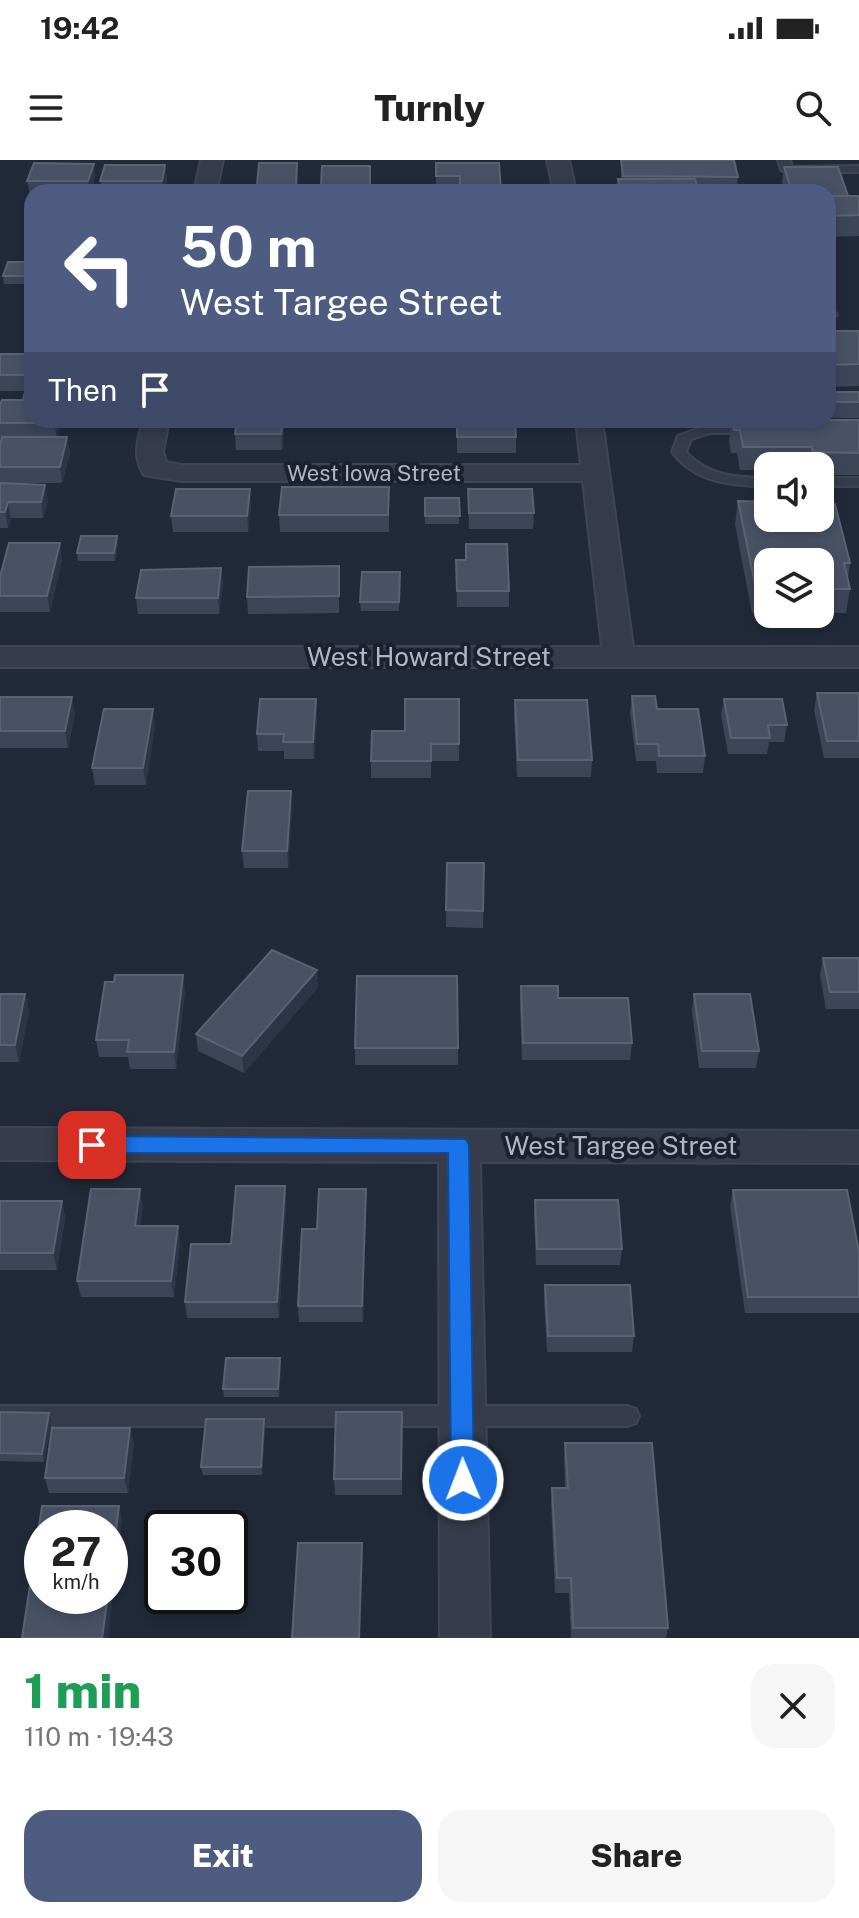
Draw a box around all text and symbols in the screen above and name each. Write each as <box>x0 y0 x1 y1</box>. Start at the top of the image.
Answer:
text: 19:42 <box>40 10 119 46</box>
icon: menu <box>24 86 68 130</box>
icon: search <box>791 86 835 130</box>
text: Turnly <box>374 87 485 129</box>
text: 50 m <box>180 214 317 280</box>
icon: left <box>48 216 152 320</box>
text: West Targee Street <box>180 281 502 323</box>
icon: arrive <box>133 368 177 412</box>
text: Then <box>48 372 117 408</box>
map controls <box>754 452 834 628</box>
button: sound <box>754 452 834 532</box>
street label: West Iowa Street <box>287 460 461 486</box>
button: layers <box>754 548 834 628</box>
street label: West Howard Street <box>307 641 551 672</box>
pin <box>58 1111 126 1179</box>
icon: arrive <box>70 1123 114 1167</box>
street label: West Targee Street <box>505 1130 737 1161</box>
position arrow <box>421 1438 505 1522</box>
speed limit sign: 30 <box>144 1510 248 1614</box>
text: 27 <box>51 1528 101 1575</box>
text: km/h <box>52 1570 100 1594</box>
text: 1 min <box>24 1662 141 1719</box>
button: close <box>751 1664 835 1748</box>
text: 110 m · 19:43 <box>24 1721 174 1752</box>
button: Exit <box>24 1810 422 1902</box>
button: Share <box>438 1810 835 1902</box>

